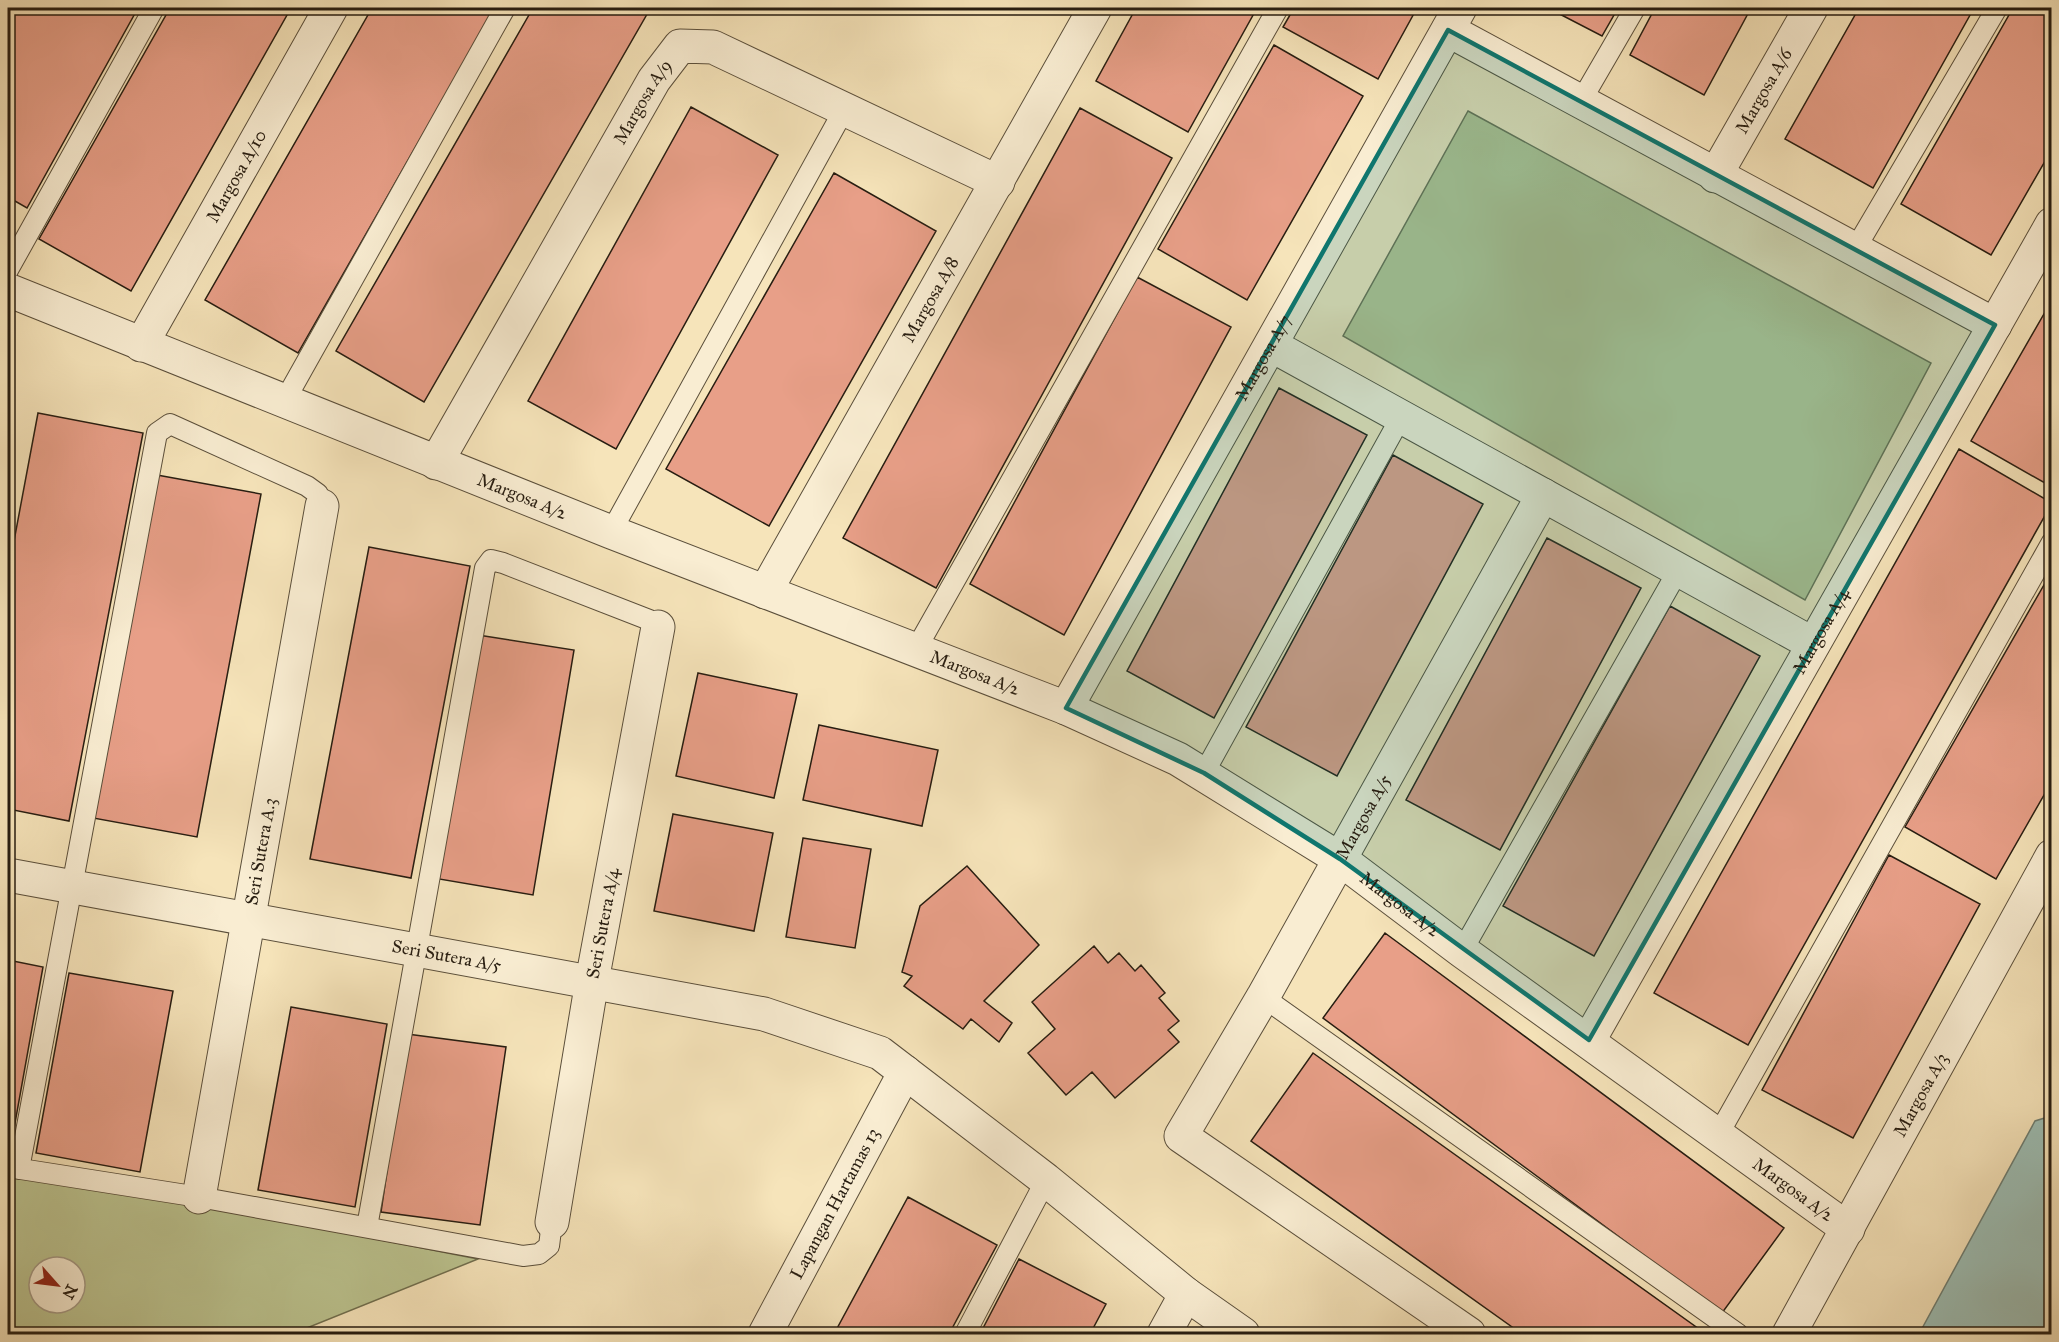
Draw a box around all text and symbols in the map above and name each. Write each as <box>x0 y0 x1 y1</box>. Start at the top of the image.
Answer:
street label: Margosa A/6 <box>1731 44 1797 138</box>
street label: Margosa A/9 <box>609 55 677 148</box>
street label: Margosa A/10 <box>201 126 271 226</box>
street label: Margosa A/8 <box>897 253 963 346</box>
street label: Margosa A/7 <box>1230 311 1296 405</box>
street label: Margosa A/2 <box>474 469 570 524</box>
street label: Margosa A/4 <box>1788 584 1854 678</box>
street label: Margosa A/2 <box>927 645 1023 700</box>
street label: Margosa A/5 <box>1331 770 1396 863</box>
street label: Seri Sutera A.3 <box>240 796 281 907</box>
street label: Seri Sutera A/4 <box>582 865 624 980</box>
street label: Margosa A/2 <box>1356 867 1444 941</box>
street label: Seri Sutera A/5 <box>390 935 504 977</box>
street label: Margosa A/3 <box>1889 1049 1953 1141</box>
street label: Lapangan Hartamas 13 <box>785 1124 884 1283</box>
street label: Margosa A/2 <box>1748 1153 1838 1226</box>
north arrow <box>27 1255 87 1315</box>
text: N <box>58 1281 81 1303</box>

